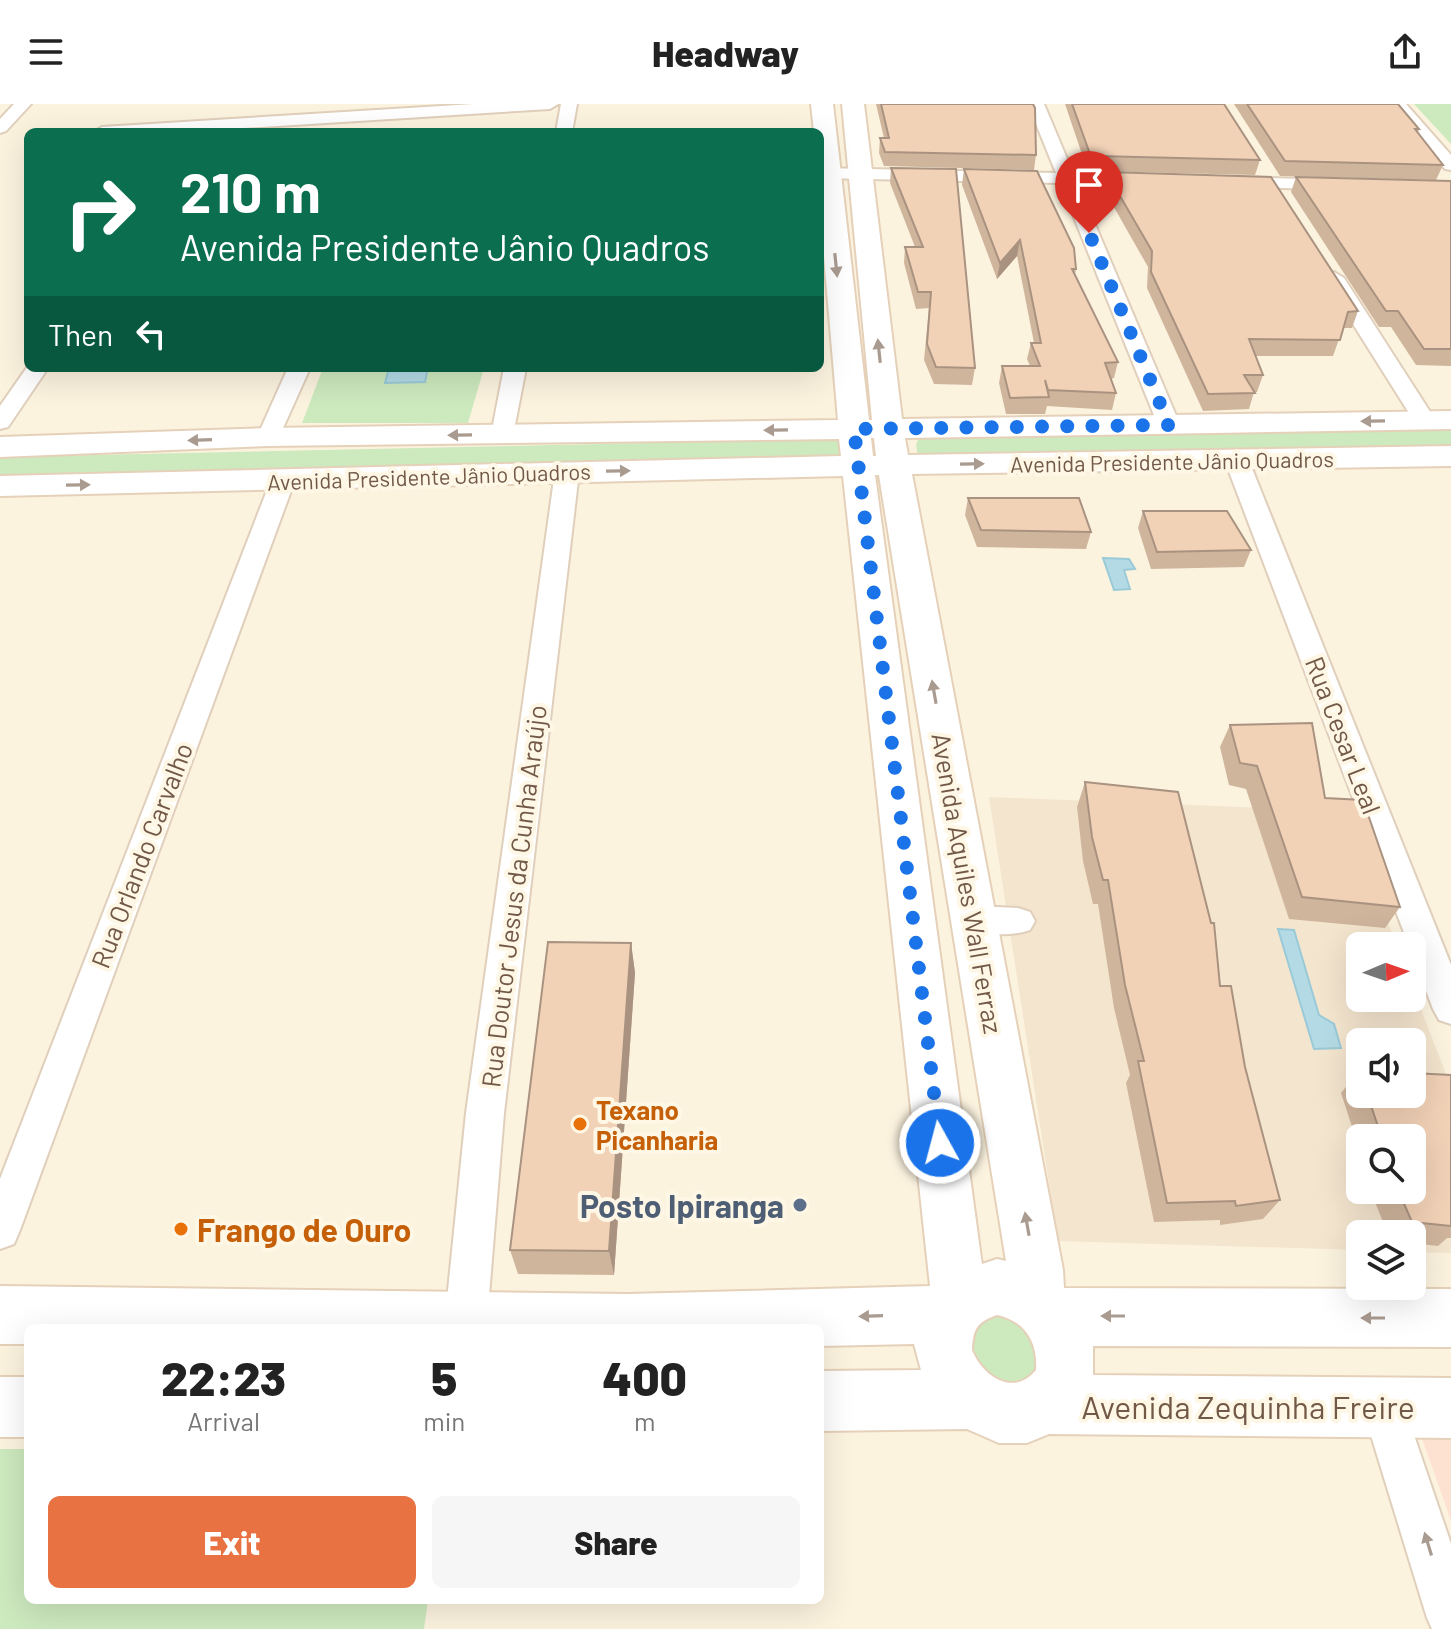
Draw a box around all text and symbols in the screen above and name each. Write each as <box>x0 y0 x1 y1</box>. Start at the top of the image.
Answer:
icon: menu <box>24 30 68 74</box>
icon: share <box>1383 30 1427 74</box>
text: Headway <box>652 31 799 74</box>
pin <box>1055 151 1123 233</box>
text: 210 m <box>180 157 321 224</box>
icon: right <box>48 160 152 264</box>
icon: arrive <box>1067 163 1111 207</box>
text: Avenida Presidente Jânio Quadros <box>180 225 710 268</box>
one-way arrow <box>830 253 843 278</box>
icon: left <box>129 312 173 356</box>
text: Then <box>48 316 113 352</box>
one-way arrow <box>873 338 886 363</box>
one-way arrow <box>1360 415 1385 428</box>
one-way arrow <box>763 424 788 436</box>
one-way arrow <box>447 429 472 441</box>
one-way arrow <box>187 433 212 446</box>
street label: Avenida Presidente Jânio Quadros <box>1010 445 1334 477</box>
street label: Avenida Presidente Jânio Quadros <box>267 457 591 495</box>
one-way arrow <box>960 458 985 470</box>
one-way arrow <box>606 465 631 477</box>
one-way arrow <box>66 478 91 491</box>
street label: Rua Cesar Leal <box>1300 652 1388 818</box>
one-way arrow <box>928 679 940 704</box>
street label: Rua Doutor Jesus da Cunha Araújo <box>474 703 552 1089</box>
street label: Avenida Aquiles Wall Ferraz <box>926 730 1010 1036</box>
street label: Rua Orlando Carvalho <box>84 738 198 972</box>
north arrow <box>1346 932 1426 1012</box>
map controls <box>1346 932 1426 1300</box>
button: sound <box>1346 1028 1426 1108</box>
place label: Texano Picanharia <box>596 1094 718 1155</box>
position arrow <box>898 1101 982 1185</box>
marker: Texano Picanharia <box>571 1115 589 1133</box>
button: search <box>1346 1124 1426 1204</box>
place label: Posto Ipiranga <box>580 1186 784 1224</box>
marker: Posto Ipiranga <box>791 1196 809 1214</box>
place label: Frango de Ouro <box>197 1210 411 1248</box>
one-way arrow <box>1020 1211 1033 1236</box>
marker: Frango de Ouro <box>172 1220 190 1238</box>
button: layers <box>1346 1220 1426 1300</box>
one-way arrow <box>858 1309 883 1322</box>
one-way arrow <box>1100 1310 1125 1322</box>
one-way arrow <box>1360 1311 1385 1324</box>
text: 22:23 <box>161 1348 286 1406</box>
text: 5 <box>431 1348 457 1406</box>
text: 400 <box>602 1348 687 1406</box>
street label: Avenida Zequinha Freire <box>1081 1387 1415 1425</box>
text: Arrival <box>187 1405 260 1436</box>
text: min <box>423 1405 465 1436</box>
text: m <box>634 1405 655 1436</box>
button: Exit <box>48 1496 416 1588</box>
button: Share <box>432 1496 800 1588</box>
one-way arrow <box>1421 1531 1434 1555</box>

